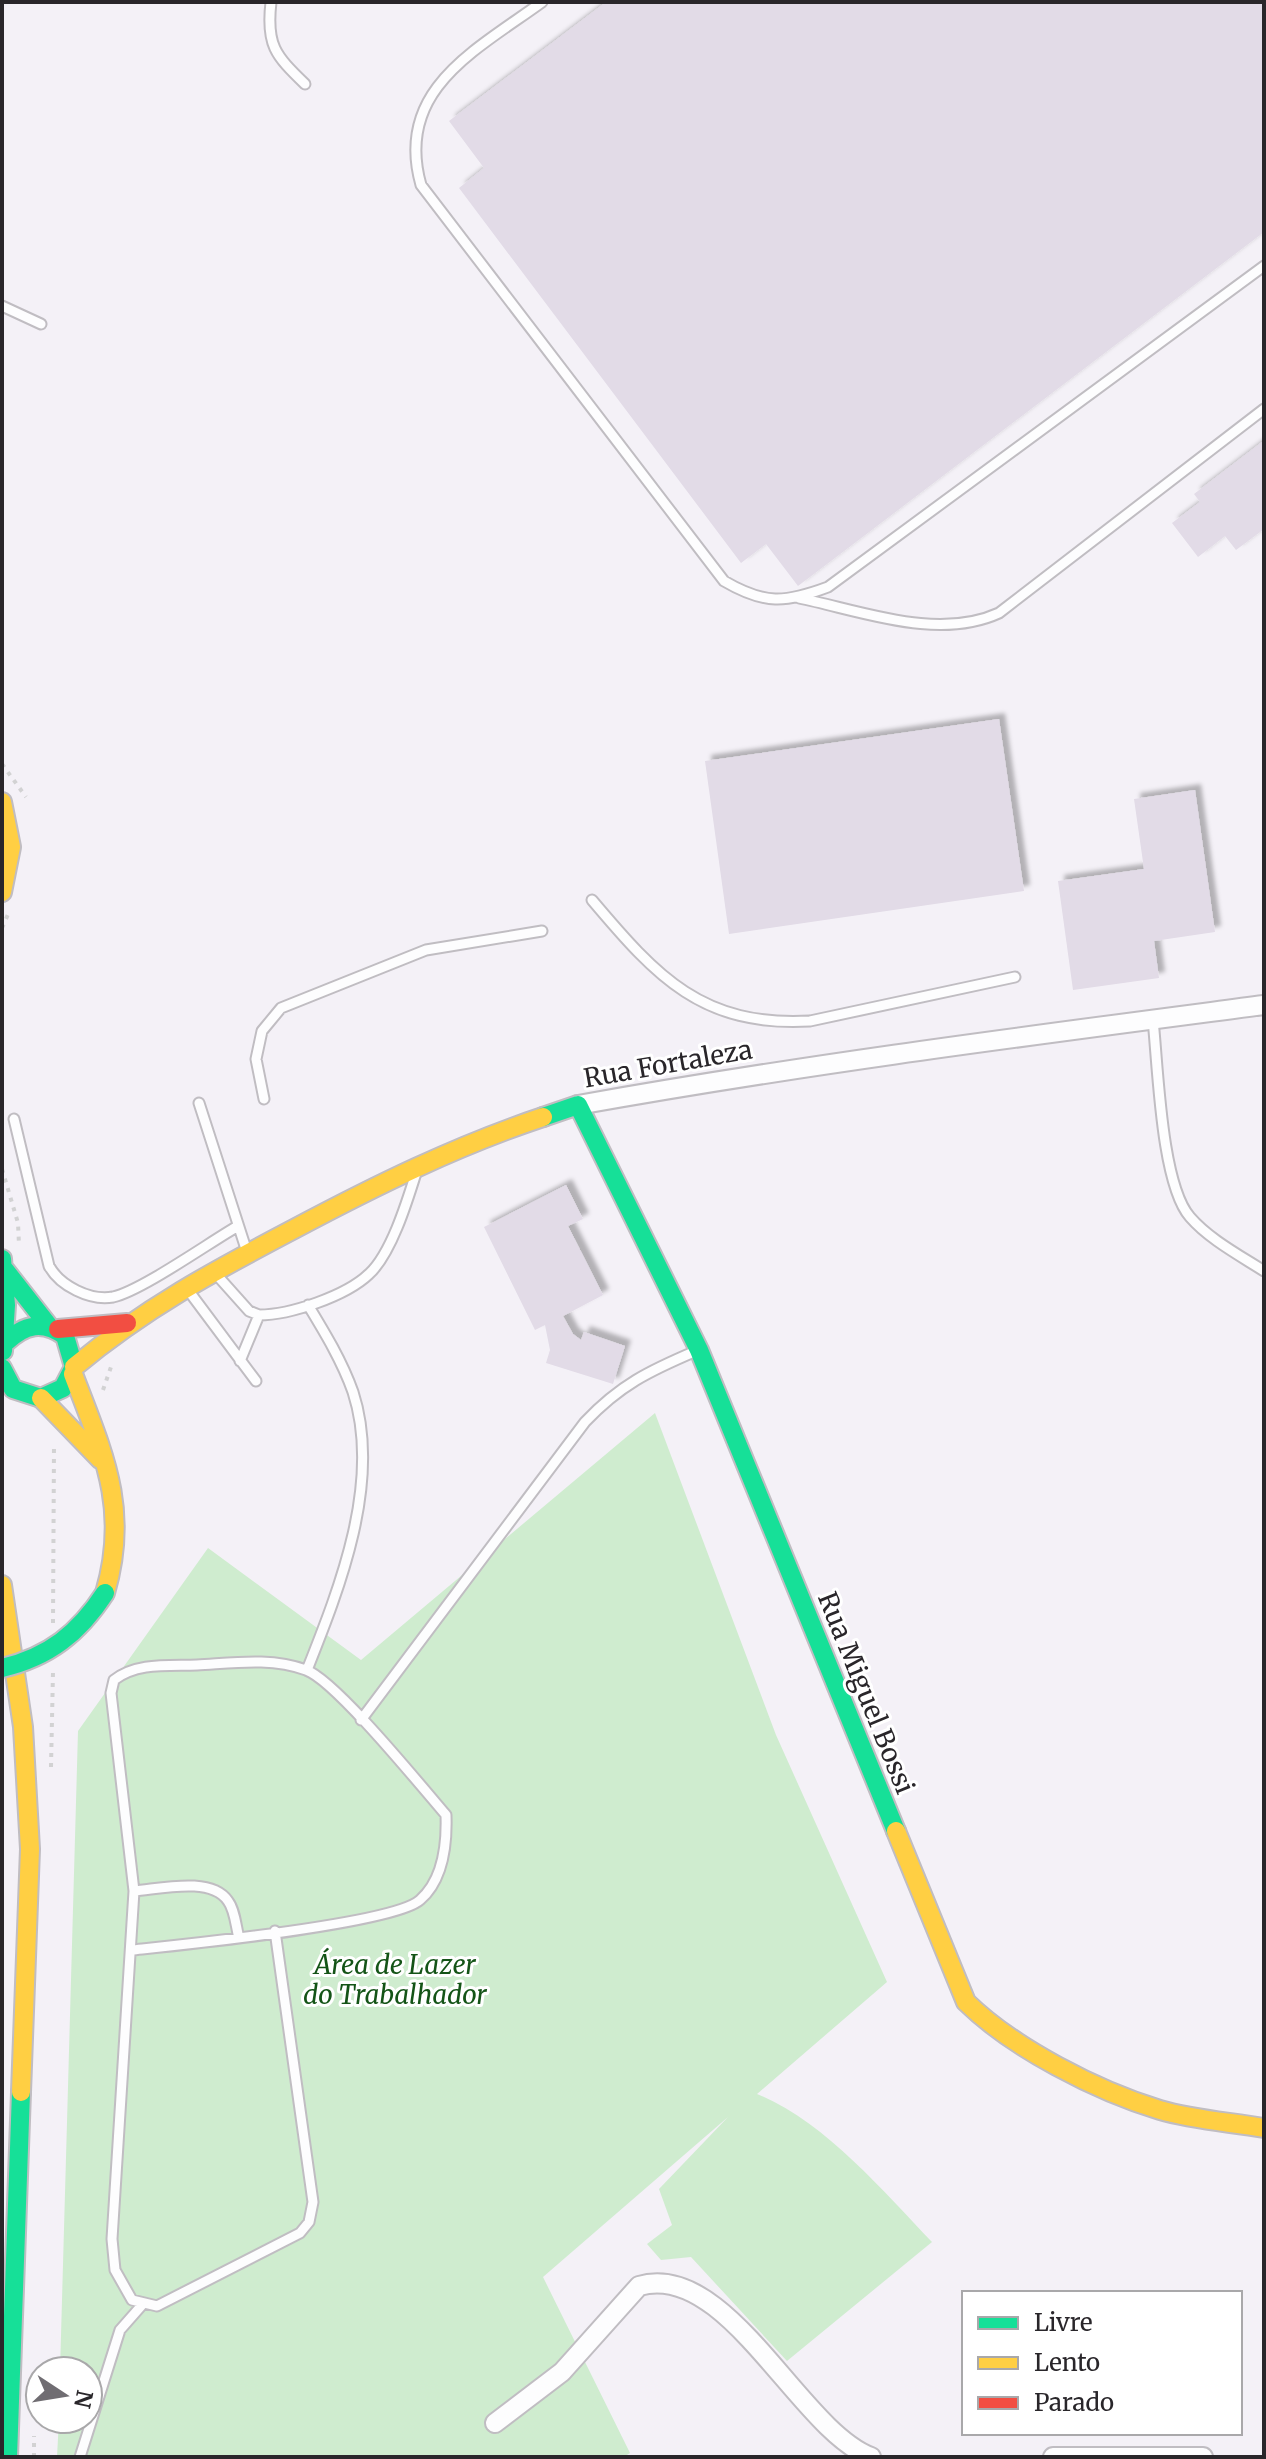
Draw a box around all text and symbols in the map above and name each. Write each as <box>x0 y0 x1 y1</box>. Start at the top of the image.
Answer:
street label: Rua Fortaleza <box>581 1032 755 1095</box>
street label: Rua Miguel Bossi <box>811 1587 922 1798</box>
park label: Área de Lazer do Trabalhador <box>303 1947 487 2011</box>
legend <box>962 2291 1242 2435</box>
text: Livre <box>1034 2307 1093 2338</box>
text: Lento <box>1034 2347 1100 2378</box>
north arrow <box>24 2355 104 2435</box>
text: Parado <box>1034 2387 1114 2418</box>
text: N <box>68 2388 99 2411</box>

